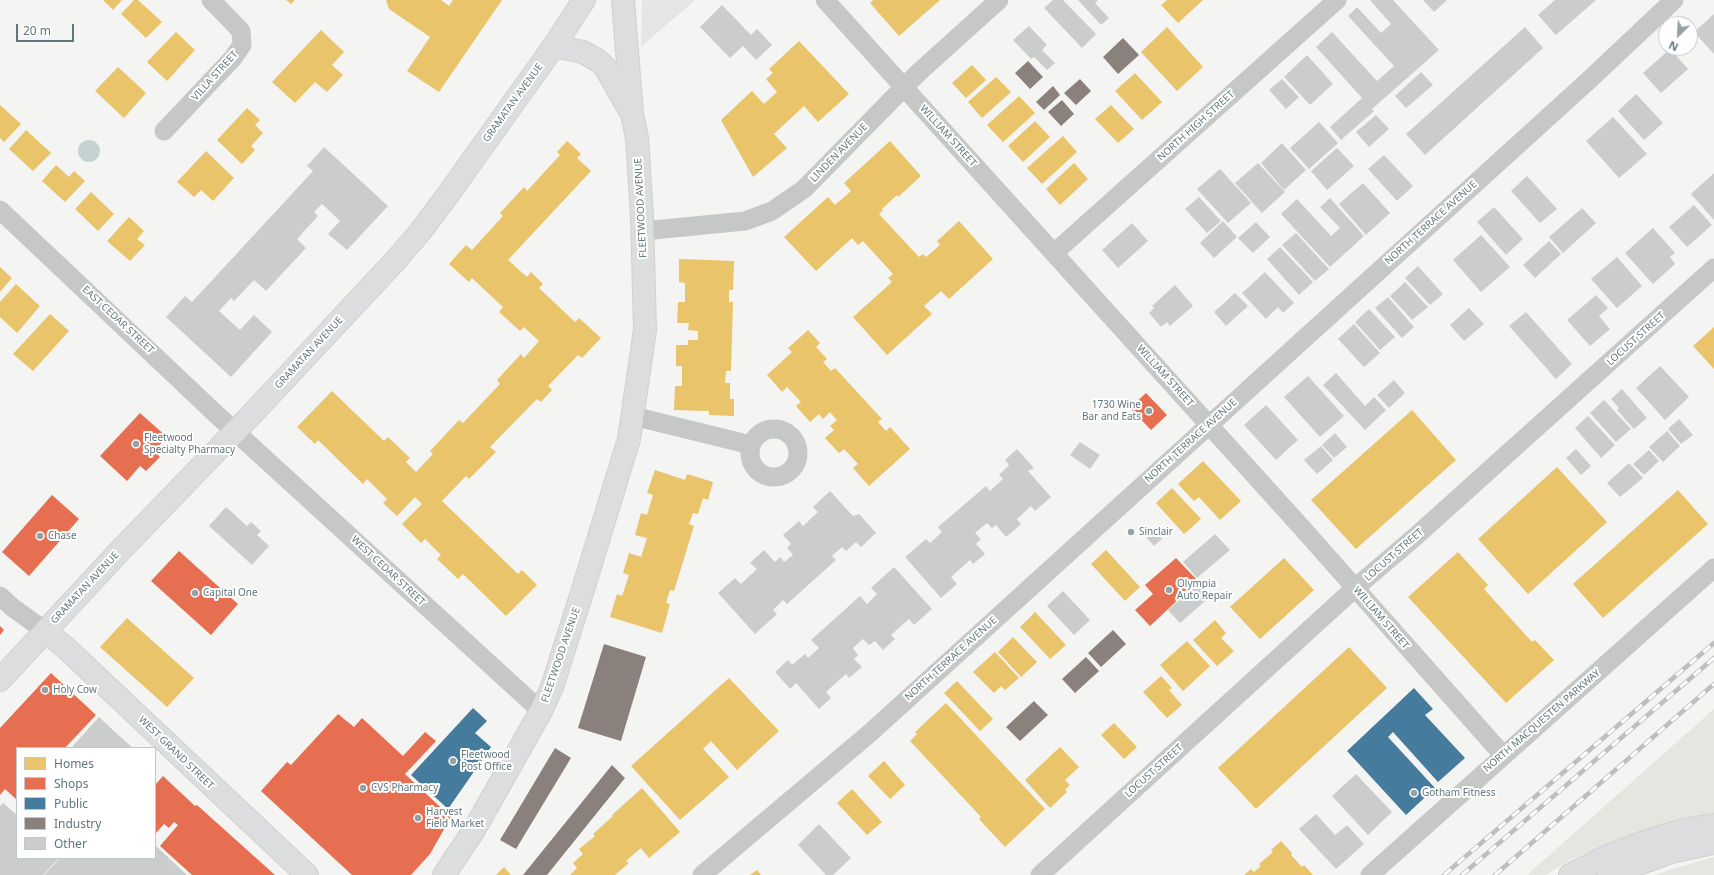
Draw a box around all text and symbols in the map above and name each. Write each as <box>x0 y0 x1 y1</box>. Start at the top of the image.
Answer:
scale bar <box>18 16 76 42</box>
north arrow <box>1658 16 1698 56</box>
text: 20 m <box>23 22 51 39</box>
text: N <box>1666 38 1680 55</box>
street label: VILLA STREET <box>190 49 240 103</box>
street label: GRAMATAN AVENUE <box>480 61 546 145</box>
street label: NORTH HIGH STREET <box>1155 88 1237 164</box>
street label: WILLIAM STREET <box>917 103 979 169</box>
street label: LINDEN AVENUE <box>808 121 870 185</box>
street label: FLEETWOOD AVENUE <box>632 158 650 258</box>
street label: NORTH TERRACE AVENUE <box>1383 179 1479 267</box>
street label: EAST CEDAR STREET <box>80 284 156 356</box>
street label: LOCUST STREET <box>1604 310 1668 368</box>
street label: GRAMATAN AVENUE <box>273 314 345 392</box>
street label: WILLIAM STREET <box>1134 343 1196 409</box>
street label: NORTH TERRACE AVENUE <box>1143 397 1239 485</box>
place label: 1730 Wine Bar and Eats <box>1082 399 1141 422</box>
marker: 1730 Wine Bar and Eats <box>1144 406 1154 416</box>
place label: Fleetwood Specialty Pharmacy <box>144 432 235 456</box>
marker: Fleetwood Specialty Pharmacy <box>131 439 141 449</box>
place label: Sinclair <box>1139 526 1173 538</box>
street label: LOCUST STREET <box>1362 526 1426 584</box>
marker: Sinclair <box>1126 527 1136 537</box>
place label: Chase <box>48 530 77 542</box>
marker: Chase <box>35 531 45 541</box>
street label: WEST CEDAR STREET <box>349 534 427 608</box>
street label: GRAMATAN AVENUE <box>49 549 121 627</box>
place label: Olympia Auto Repair <box>1177 578 1232 602</box>
street label: WILLIAM STREET <box>1351 584 1411 652</box>
marker: Olympia Auto Repair <box>1164 585 1174 595</box>
place label: Capital One <box>203 587 258 599</box>
marker: Capital One <box>190 588 200 598</box>
street label: FLEETWOOD AVENUE <box>539 606 583 704</box>
street label: NORTH TERRACE AVENUE <box>903 615 999 703</box>
street label: NORTH MACQUESTEN PARKWAY <box>1481 667 1603 775</box>
place label: Holy Cow <box>53 684 97 696</box>
marker: Holy Cow <box>40 685 50 695</box>
street label: WEST GRAND STREET <box>136 714 216 792</box>
street label: LOCUST STREET <box>1122 742 1186 800</box>
legend <box>16 747 156 859</box>
place label: Fleetwood Post Office <box>461 749 512 772</box>
text: Homes <box>54 755 94 772</box>
marker: Fleetwood Post Office <box>448 756 458 766</box>
text: Shops <box>54 775 88 792</box>
place label: CVS Pharmacy <box>371 782 438 794</box>
marker: CVS Pharmacy <box>358 783 368 793</box>
place label: Gotham Fitness <box>1422 787 1495 799</box>
marker: Gotham Fitness <box>1409 788 1419 798</box>
text: Public <box>54 795 88 812</box>
place label: Harvest Field Market <box>426 806 484 830</box>
marker: Harvest Field Market <box>413 813 423 823</box>
text: Industry <box>54 815 101 832</box>
text: Other <box>54 835 87 852</box>

